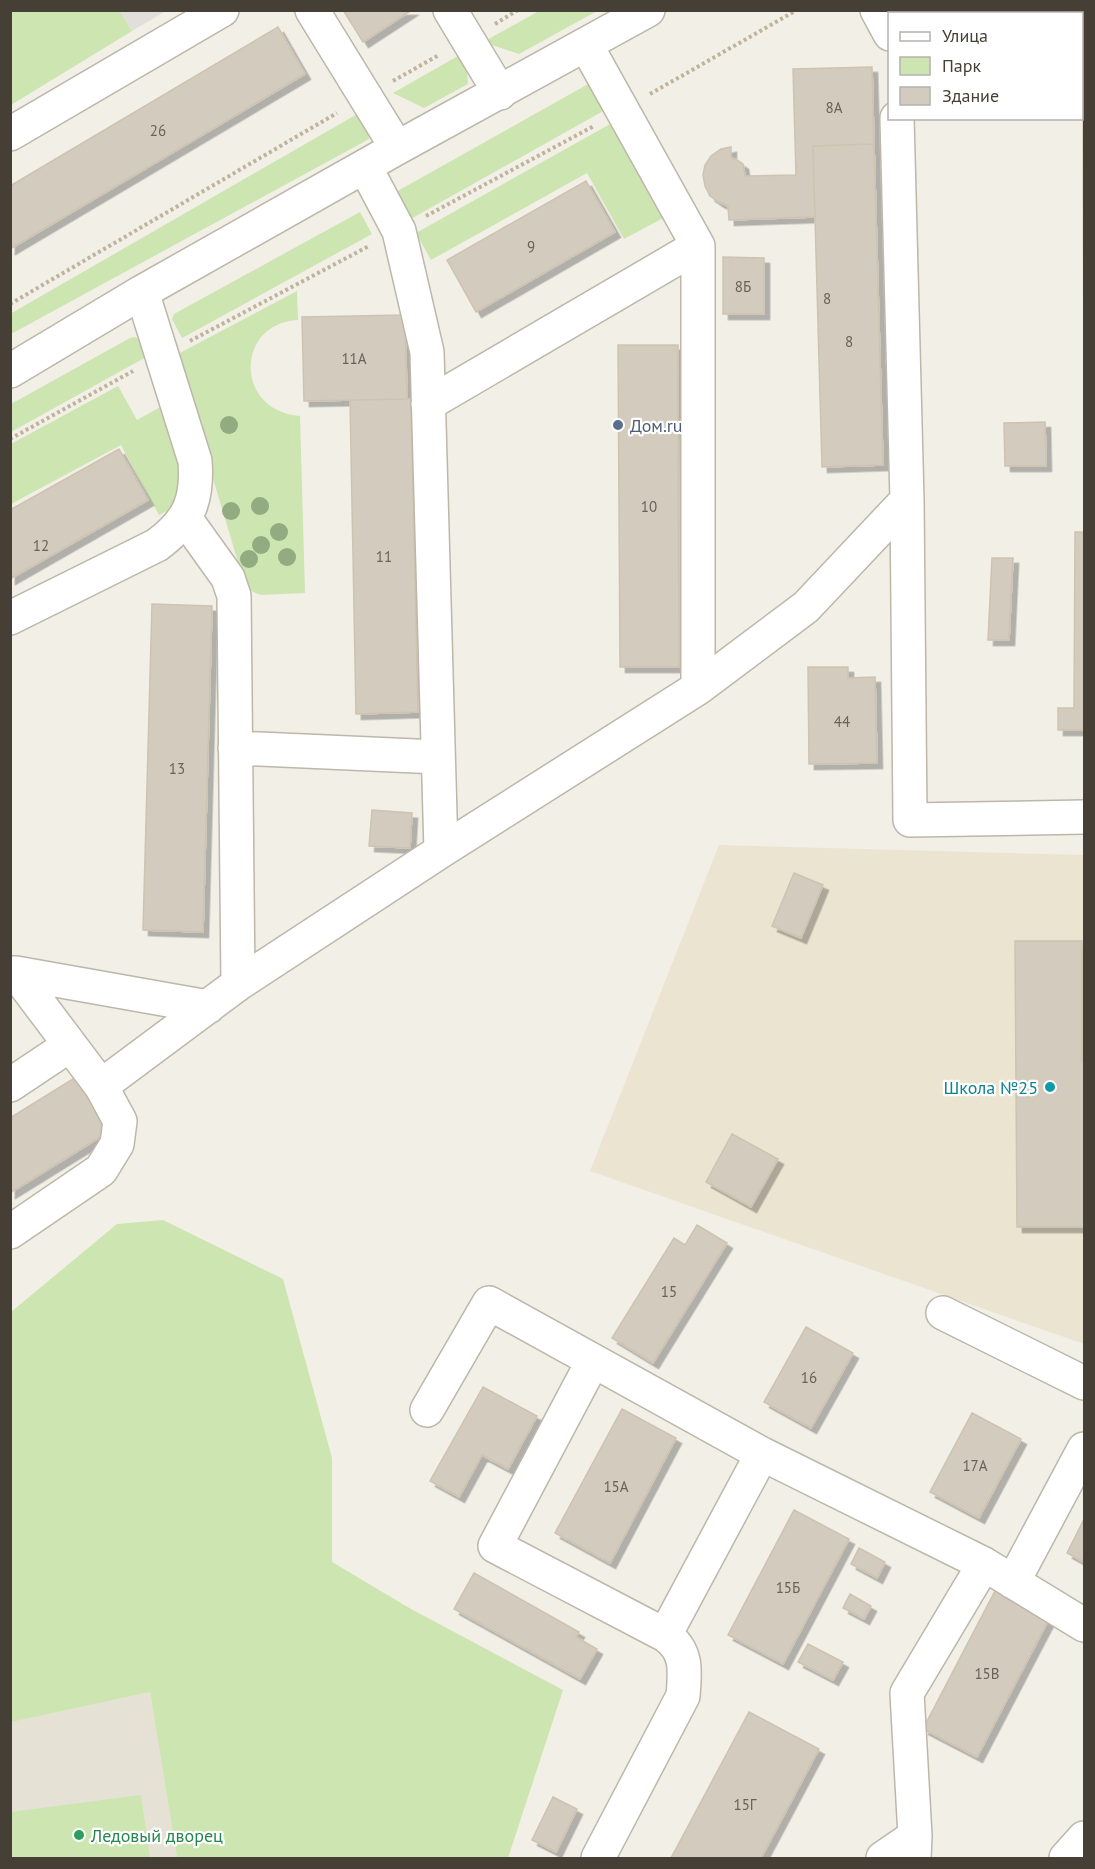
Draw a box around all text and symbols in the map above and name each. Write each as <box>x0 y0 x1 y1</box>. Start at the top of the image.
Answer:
legend <box>888 12 1083 120</box>
text: Улица <box>942 24 988 47</box>
text: Парк <box>942 54 982 77</box>
text: Здание <box>942 84 999 107</box>
house number: 8А <box>826 98 843 117</box>
house number: 26 <box>150 121 166 140</box>
house number: 9 <box>527 237 535 256</box>
house number: 8Б <box>735 277 751 296</box>
house number: 8 <box>823 289 831 308</box>
house number: 8 <box>845 332 853 351</box>
house number: 11А <box>341 349 367 368</box>
place label: Дом.ru <box>630 414 683 437</box>
marker: Дом.ru <box>611 418 625 432</box>
house number: 10 <box>641 497 657 516</box>
house number: 12 <box>33 536 49 555</box>
house number: 11 <box>376 547 392 566</box>
house number: 44 <box>834 712 850 731</box>
house number: 13 <box>169 759 185 778</box>
place label: Школа №25 <box>943 1076 1038 1099</box>
marker: Школа №25 <box>1043 1080 1057 1094</box>
house number: 15 <box>661 1282 677 1301</box>
house number: 16 <box>801 1368 817 1387</box>
house number: 17А <box>962 1456 988 1475</box>
house number: 15А <box>603 1477 629 1496</box>
house number: 15Б <box>776 1578 800 1597</box>
house number: 15В <box>974 1664 1000 1683</box>
house number: 15Г <box>734 1795 757 1814</box>
place label: Ледовый дворец <box>90 1824 223 1847</box>
marker: Ледовый дворец <box>72 1828 86 1842</box>

